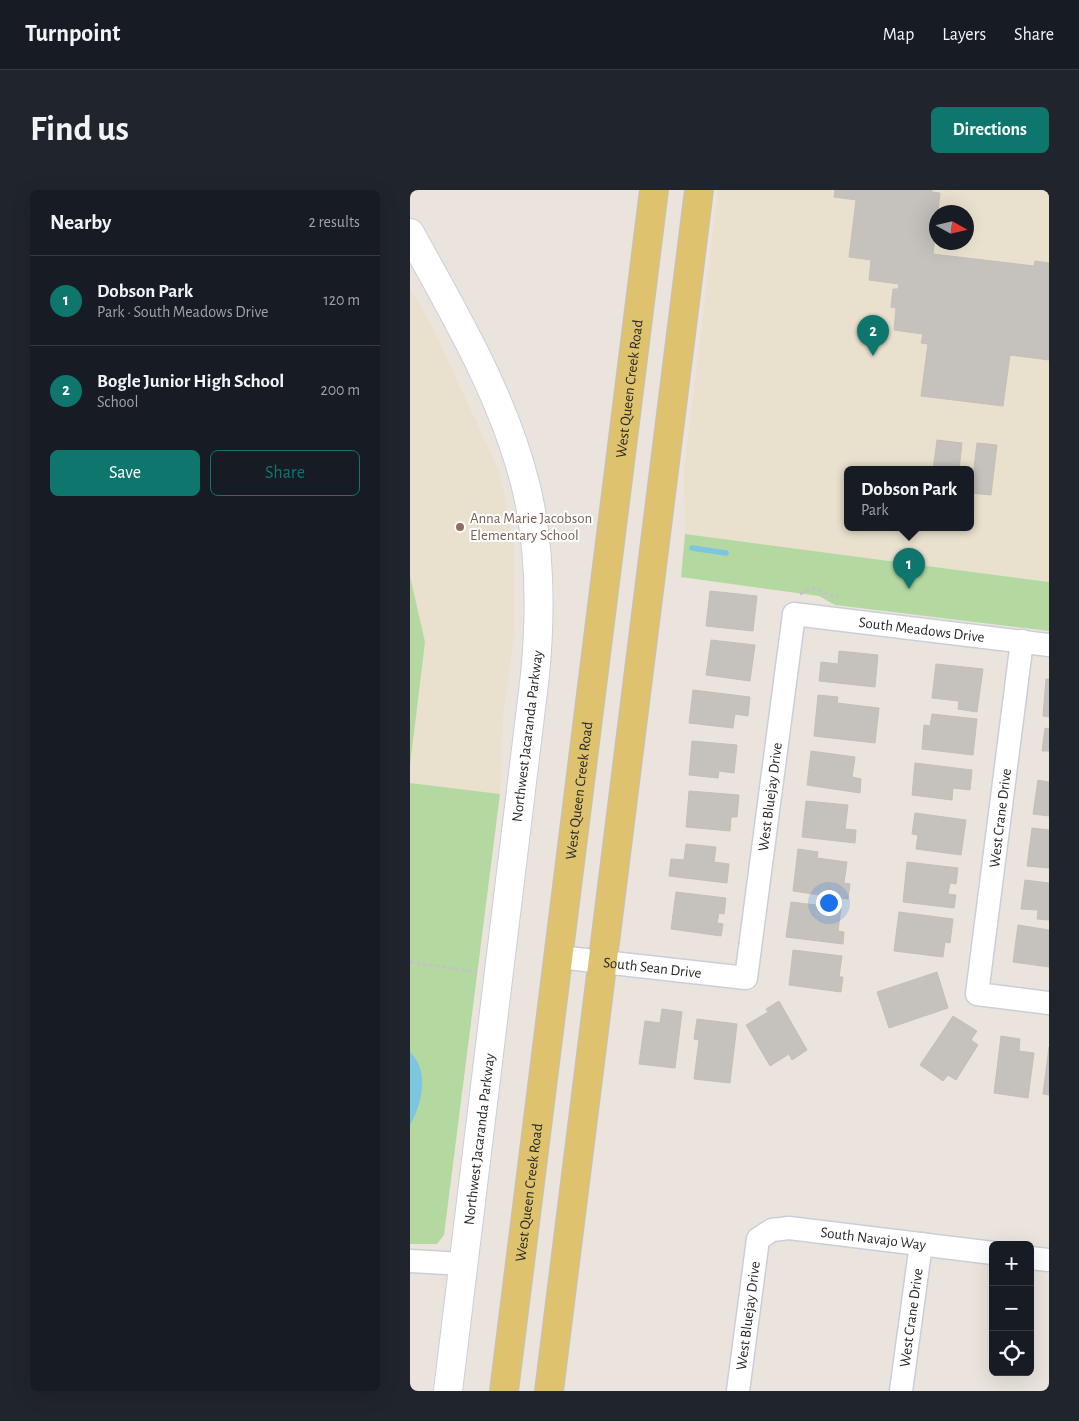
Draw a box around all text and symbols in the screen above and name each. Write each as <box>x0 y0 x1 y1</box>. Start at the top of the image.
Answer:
text: Turnpoint <box>25 22 120 46</box>
text: Map <box>883 26 914 44</box>
text: Layers <box>942 26 986 44</box>
text: Share <box>1014 26 1054 44</box>
button: Directions <box>931 107 1049 153</box>
text: Find us <box>30 112 129 147</box>
north arrow <box>929 205 974 250</box>
text: Nearby <box>50 212 111 233</box>
text: 2 results <box>308 214 360 230</box>
text: Dobson Park <box>97 282 193 301</box>
text: 1 <box>63 292 69 308</box>
text: 120 m <box>323 292 360 308</box>
text: Park · South Meadows Drive <box>97 304 268 320</box>
pin: 2 <box>857 315 889 356</box>
street label: West Queen Creek Road <box>614 319 646 459</box>
text: Bogle Junior High School <box>97 372 284 391</box>
text: 2 <box>62 382 70 398</box>
text: 200 m <box>320 382 360 398</box>
text: School <box>97 394 138 410</box>
button: Save <box>50 450 200 496</box>
button: Share <box>210 450 360 496</box>
popup <box>844 466 974 531</box>
text: Dobson Park <box>861 480 957 499</box>
text: Park <box>861 502 889 518</box>
place label: Anna Marie Jacobson Elementary School <box>470 511 592 543</box>
marker: Anna Marie Jacobson Elementary School <box>454 521 466 533</box>
pin: 1 <box>893 548 925 589</box>
street label: South Meadows Drive <box>858 615 986 645</box>
street label: Northwest Jacaranda Parkway <box>510 649 546 823</box>
street label: West Queen Creek Road <box>563 720 596 861</box>
street label: West Bluejay Drive <box>756 741 785 852</box>
street label: West Crane Drive <box>987 768 1014 868</box>
your location <box>816 890 842 916</box>
street label: South Sean Drive <box>602 955 702 981</box>
street label: Northwest Jacaranda Parkway <box>462 1052 498 1226</box>
street label: West Queen Creek Road <box>513 1122 545 1263</box>
street label: South Navajo Way <box>820 1225 927 1253</box>
map controls <box>989 1241 1034 1376</box>
button: + <box>989 1241 1034 1286</box>
street label: West Bluejay Drive <box>734 1260 763 1371</box>
street label: West Crane Drive <box>897 1267 926 1368</box>
button: − <box>989 1286 1034 1331</box>
button: locate <box>989 1331 1034 1376</box>

